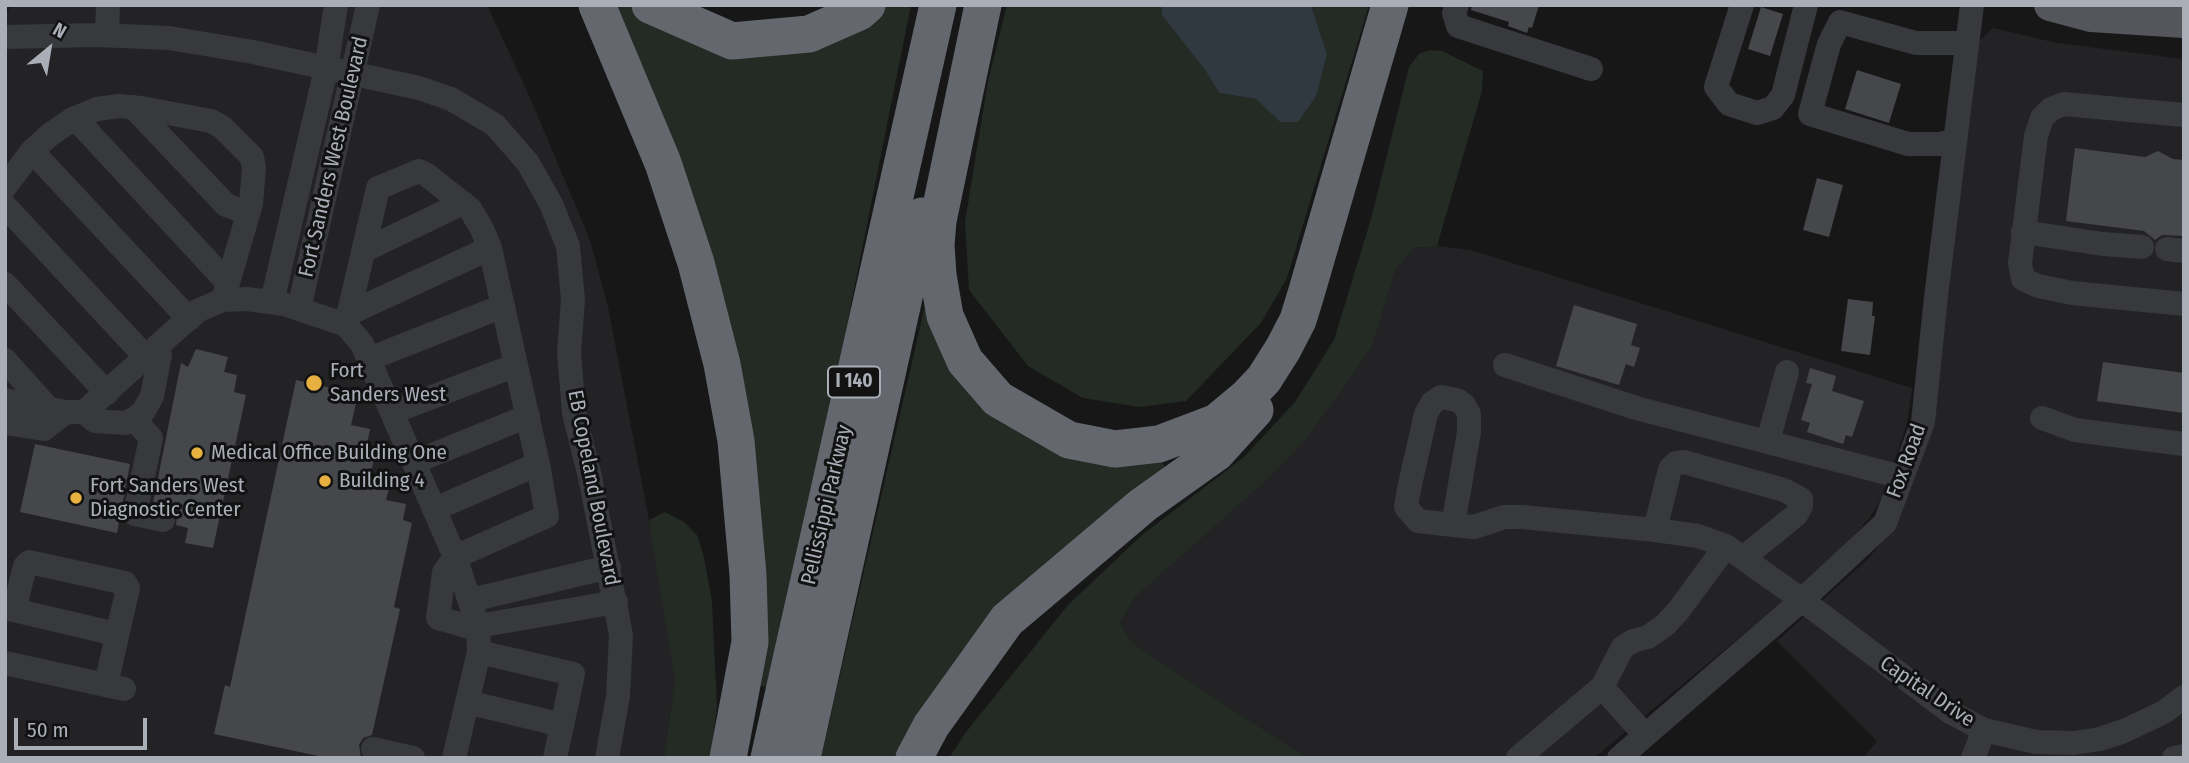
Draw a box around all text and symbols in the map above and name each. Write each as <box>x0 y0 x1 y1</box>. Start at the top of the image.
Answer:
north arrow <box>14 14 84 84</box>
text: N <box>49 18 70 43</box>
street label: Fort Sanders West Boulevard <box>294 34 374 280</box>
place label: Fort Sanders West <box>330 358 446 408</box>
road number: I 140 <box>828 366 880 398</box>
marker: Fort Sanders West <box>304 373 324 393</box>
street label: EB Copeland Boulevard <box>562 388 624 588</box>
street label: Fox Road <box>1882 421 1932 501</box>
street label: Pellissippi Parkway <box>796 423 858 587</box>
place label: Medical Office Building One <box>211 440 447 466</box>
marker: Medical Office Building One <box>189 445 205 461</box>
place label: Building 4 <box>339 468 425 494</box>
place label: Fort Sanders West Diagnostic Center <box>90 473 245 523</box>
marker: Building 4 <box>317 473 333 489</box>
marker: Fort Sanders West Diagnostic Center <box>68 490 84 506</box>
street label: Capital Drive <box>1875 651 1979 733</box>
scale bar <box>18 704 150 748</box>
text: 50 m <box>27 717 69 743</box>

